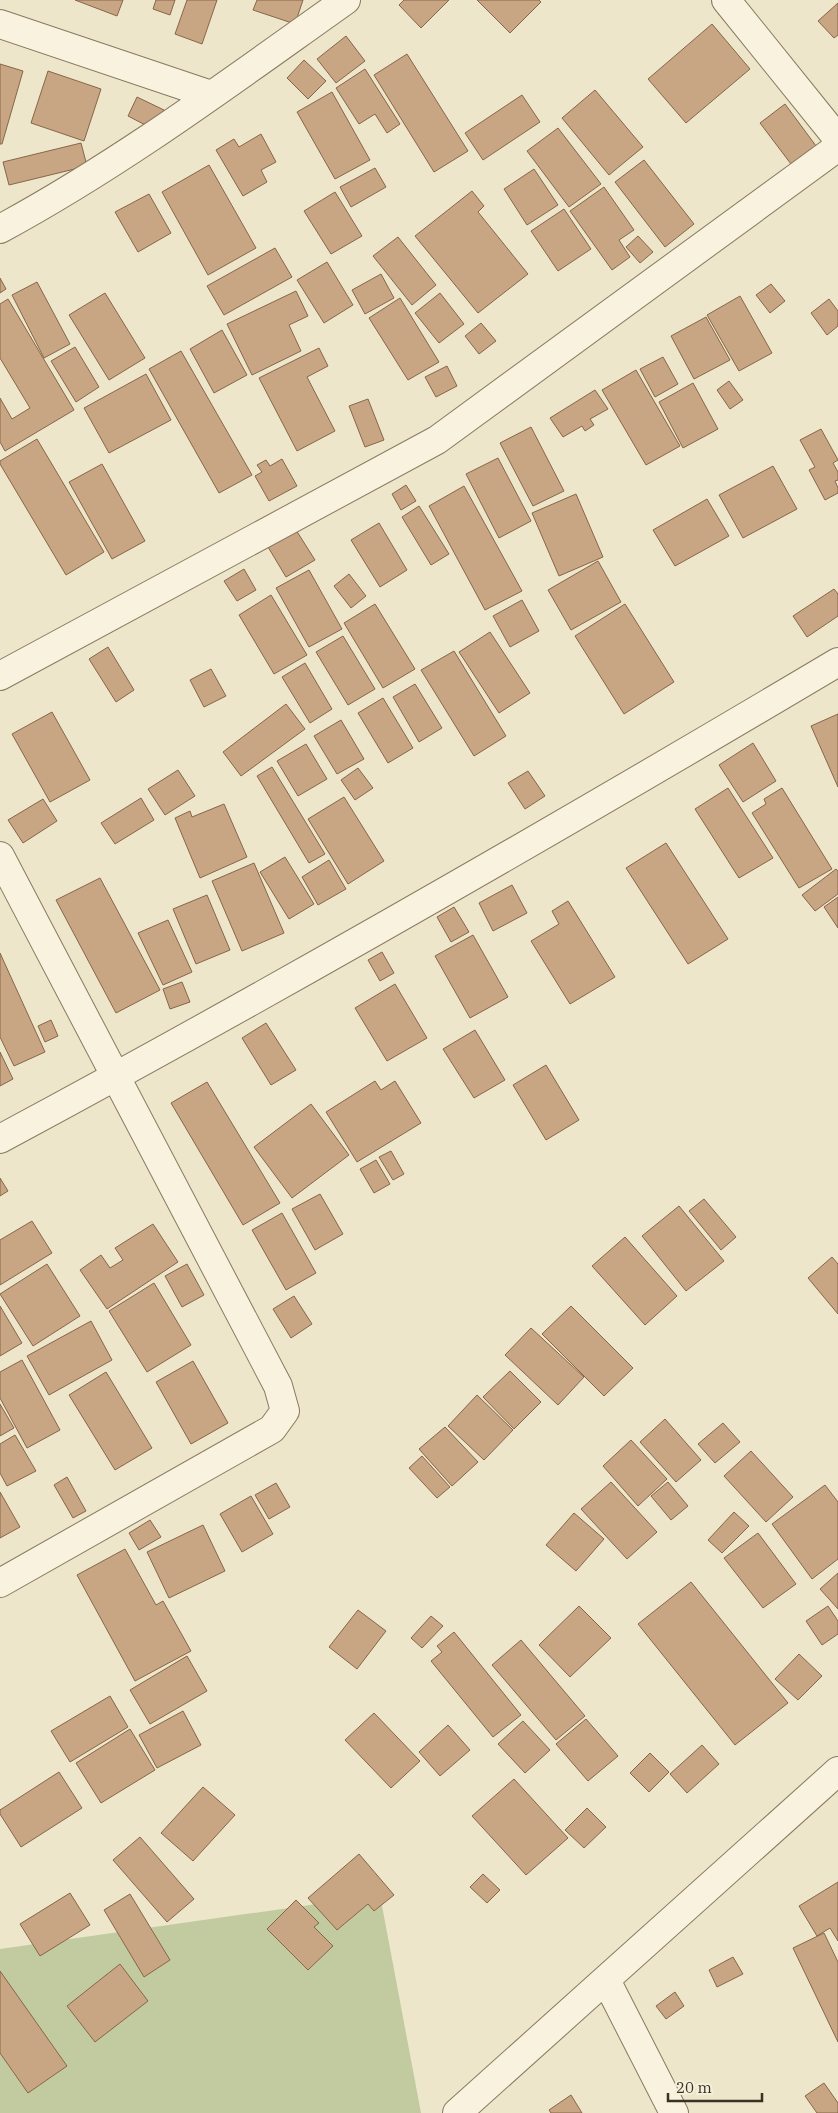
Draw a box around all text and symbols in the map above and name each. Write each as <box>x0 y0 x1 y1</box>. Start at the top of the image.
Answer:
scale bar <box>668 2070 762 2102</box>
text: 20 m <box>676 2078 712 2097</box>

